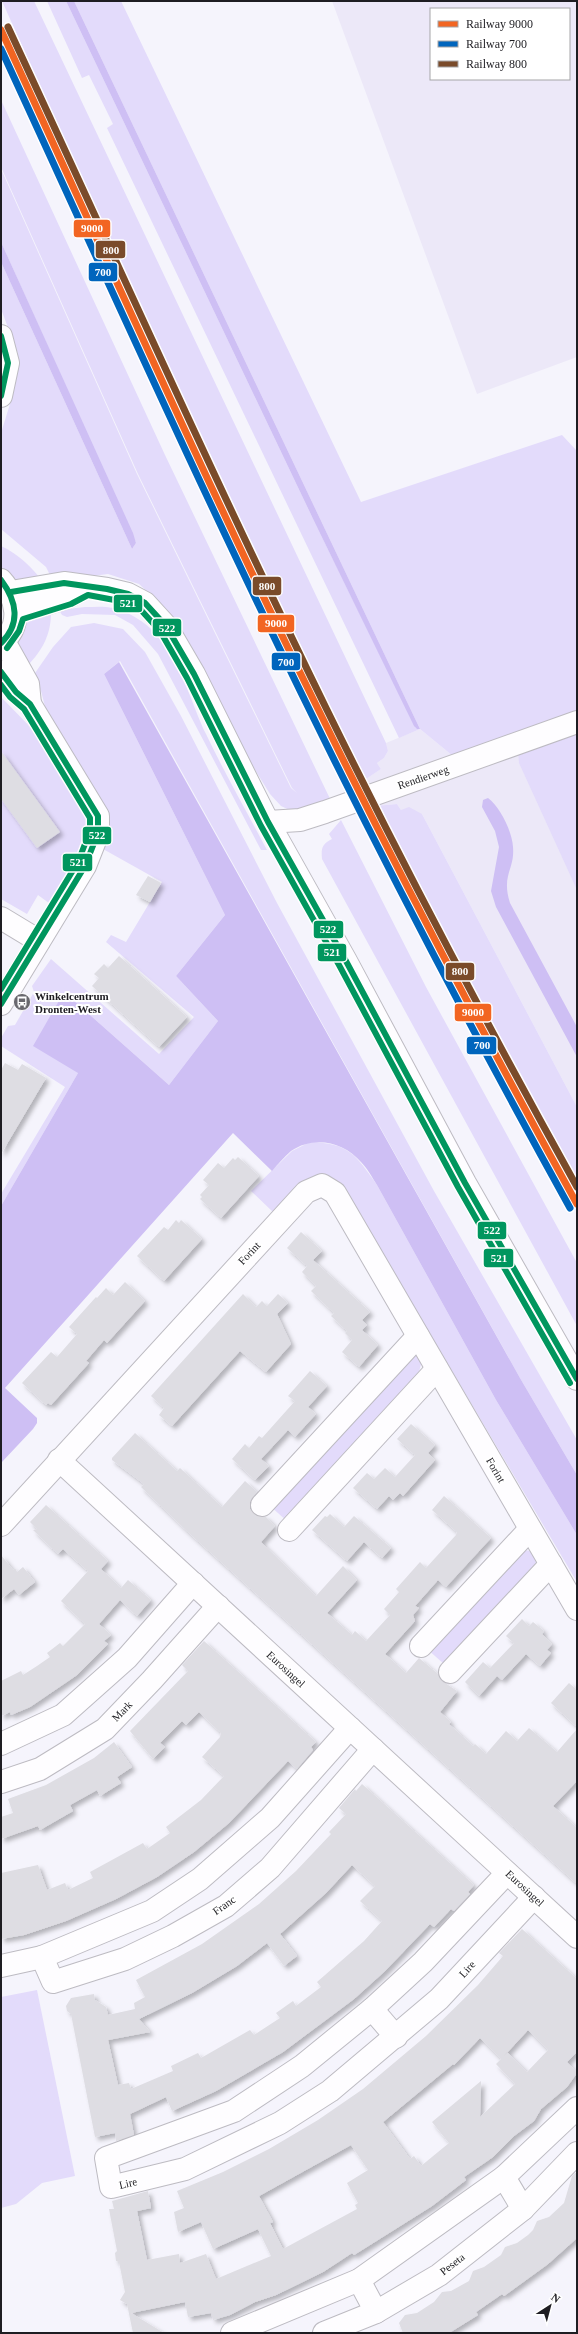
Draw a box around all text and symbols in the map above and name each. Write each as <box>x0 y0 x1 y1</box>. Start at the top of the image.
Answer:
legend <box>430 8 570 80</box>
text: Railway 9000 <box>466 17 533 31</box>
text: Railway 700 <box>466 37 527 51</box>
text: Railway 800 <box>466 57 527 71</box>
line badge: 9000 <box>73 219 111 238</box>
text: 9000 <box>81 222 104 234</box>
line badge: 800 <box>95 240 126 259</box>
text: 800 <box>103 244 120 256</box>
line badge: 700 <box>88 262 118 282</box>
text: 700 <box>95 266 112 278</box>
line badge: 800 <box>252 576 282 596</box>
text: 800 <box>259 580 276 592</box>
line badge: 521 <box>113 594 143 613</box>
text: 521 <box>120 597 136 609</box>
line badge: 9000 <box>257 614 295 633</box>
text: 9000 <box>265 617 288 629</box>
line badge: 522 <box>152 618 182 637</box>
text: 522 <box>159 622 176 634</box>
line badge: 700 <box>271 652 301 671</box>
text: 700 <box>278 656 295 668</box>
street label: Rendierweg <box>396 763 451 791</box>
line badge: 522 <box>82 826 112 845</box>
text: 522 <box>89 829 106 841</box>
line badge: 521 <box>62 853 93 872</box>
text: 521 <box>70 856 86 868</box>
line badge: 522 <box>313 920 344 939</box>
text: 522 <box>320 923 337 935</box>
line badge: 521 <box>317 943 347 962</box>
text: 521 <box>324 946 340 958</box>
line badge: 800 <box>445 962 475 981</box>
text: 800 <box>452 965 469 977</box>
place label: Winkelcentrum Dronten-West <box>35 990 109 1015</box>
bus stop icon: Winkelcentrum Dronten-West <box>12 992 32 1012</box>
line badge: 9000 <box>454 1003 492 1022</box>
text: 9000 <box>462 1006 485 1018</box>
line badge: 700 <box>466 1036 497 1055</box>
text: 700 <box>474 1039 491 1051</box>
line badge: 522 <box>477 1221 507 1240</box>
text: 522 <box>484 1224 501 1236</box>
street label: Forint <box>235 1239 263 1267</box>
line badge: 521 <box>483 1248 514 1268</box>
text: 521 <box>491 1252 507 1264</box>
street label: Forint <box>484 1455 508 1485</box>
street label: Eurosingel <box>264 1648 308 1690</box>
street label: Mark <box>109 1698 135 1724</box>
street label: Eurosingel <box>503 1867 547 1909</box>
street label: Franc <box>210 1893 238 1917</box>
street label: Lire <box>456 1958 478 1980</box>
street label: Lire <box>118 2175 138 2191</box>
street label: Peseta <box>437 2251 467 2277</box>
north arrow <box>530 2286 570 2326</box>
text: N <box>549 2291 563 2305</box>

